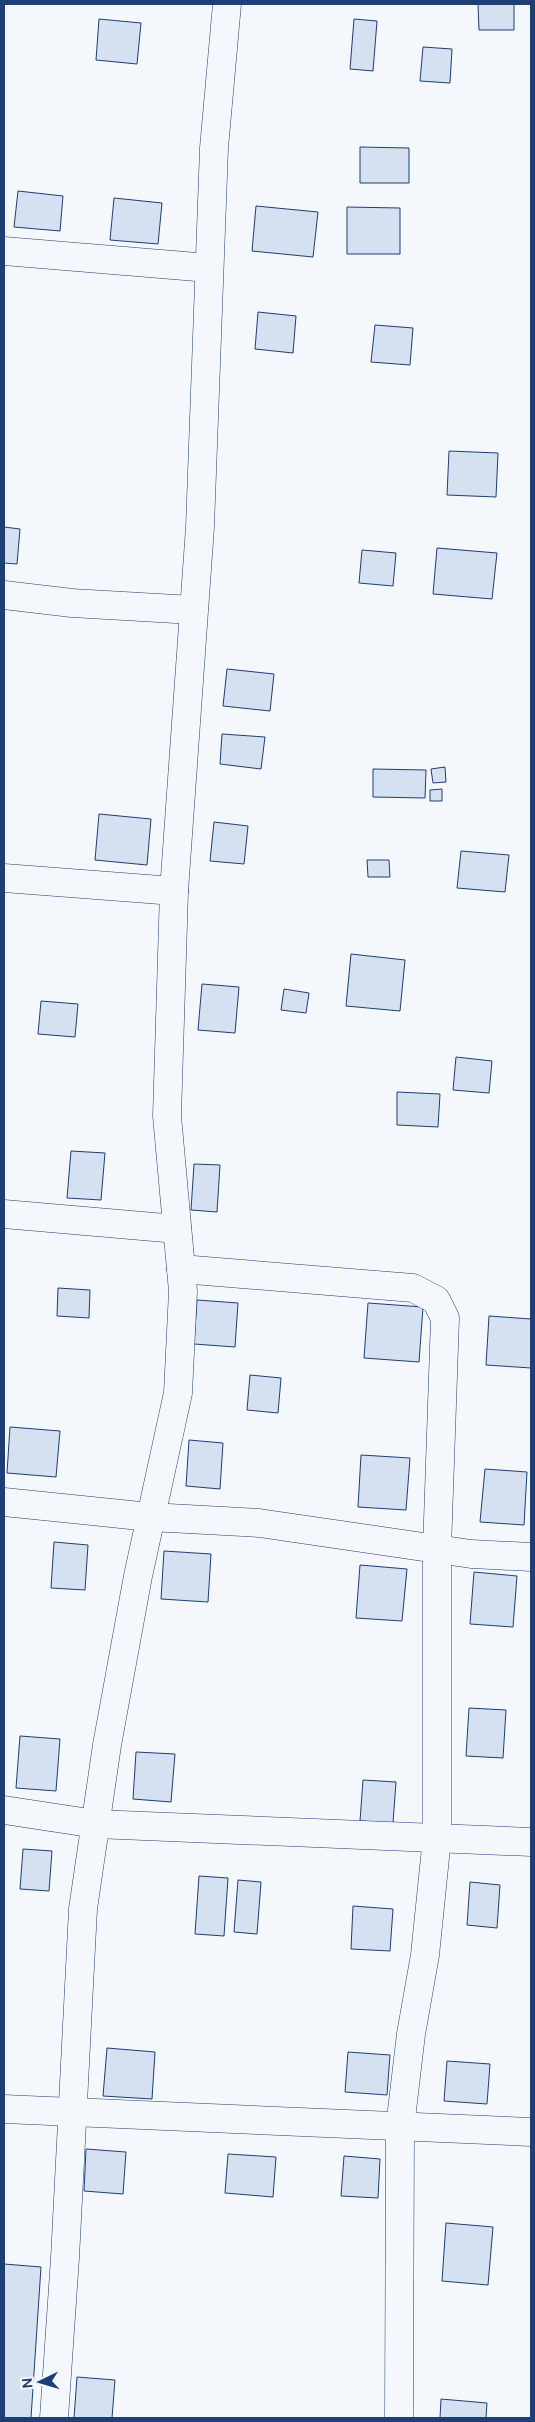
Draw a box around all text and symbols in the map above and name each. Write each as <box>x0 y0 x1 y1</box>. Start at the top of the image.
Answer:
north arrow <box>15 2357 65 2407</box>
text: N <box>18 2377 36 2389</box>

